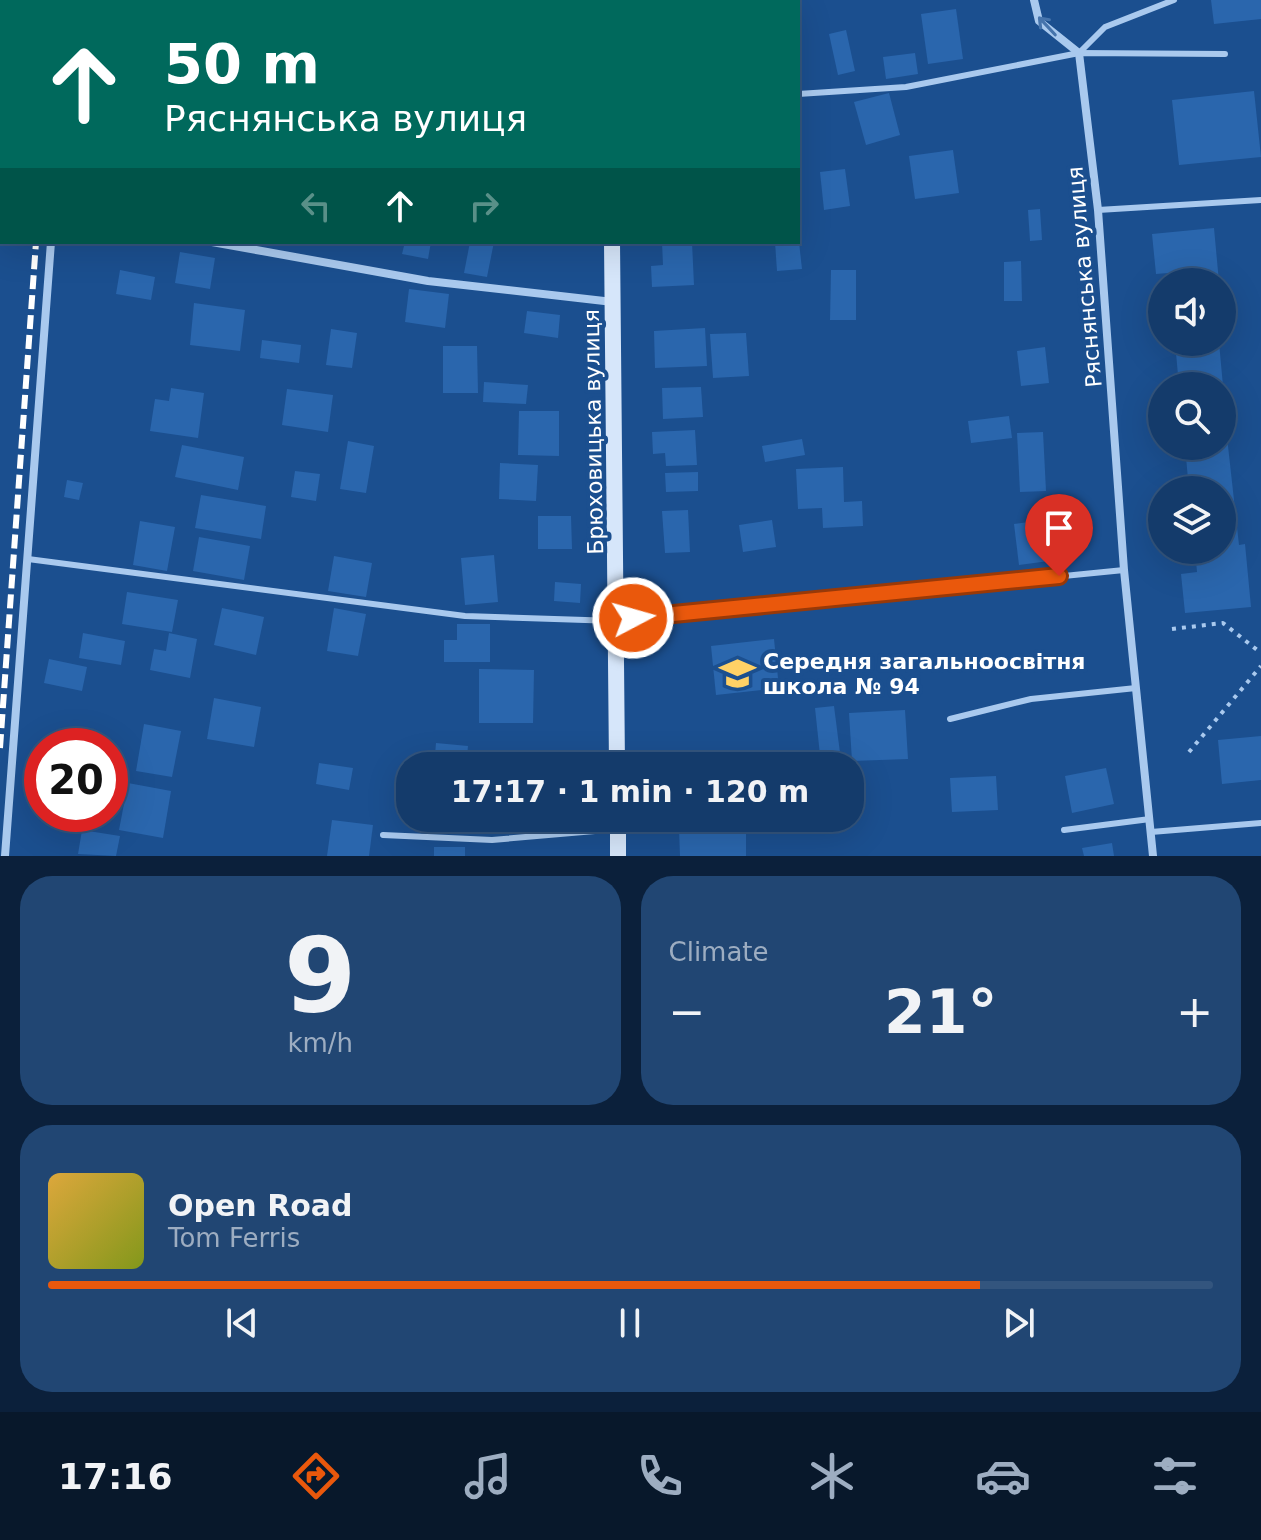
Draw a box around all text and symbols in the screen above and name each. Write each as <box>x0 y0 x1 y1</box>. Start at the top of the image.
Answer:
one-way arrow <box>1038 16 1057 36</box>
text: 50 m <box>164 31 320 96</box>
icon: ahead <box>32 32 136 136</box>
text: Ряснянська вулиця <box>164 98 527 139</box>
street label: Ряснянська вулиця <box>1062 165 1107 389</box>
icon: left <box>294 184 338 228</box>
icon: ahead <box>378 184 422 228</box>
icon: right <box>462 184 506 228</box>
map controls <box>1148 268 1236 564</box>
button: sound <box>1148 268 1236 356</box>
street label: Брюховицька вулиця <box>579 309 608 555</box>
button: search <box>1148 372 1236 460</box>
button: layers <box>1148 476 1236 564</box>
pin <box>1025 494 1093 576</box>
icon: arrive <box>1037 506 1081 550</box>
position arrow <box>591 576 675 660</box>
place label: Середня загальноосвітня школа № 94 <box>763 649 1086 699</box>
school or university icon: Середня загальноосвітня школа № 94 <box>718 655 756 693</box>
speed limit sign: 20 <box>24 728 128 832</box>
text: 17:17 · 1 min · 120 m <box>451 774 809 809</box>
text: 9 <box>284 915 356 1037</box>
text: Climate <box>669 937 769 967</box>
text: 21° <box>884 977 998 1047</box>
text: − <box>669 986 705 1037</box>
text: + <box>1176 986 1213 1037</box>
text: km/h <box>287 1028 353 1058</box>
text: Open Road <box>168 1188 353 1223</box>
text: Tom Ferris <box>168 1223 300 1253</box>
icon: previous <box>220 1301 264 1345</box>
icon: pause <box>608 1301 652 1345</box>
icon: next <box>997 1301 1041 1345</box>
icon: directions <box>288 1448 344 1504</box>
icon: music <box>460 1448 516 1504</box>
icon: phone <box>632 1448 688 1504</box>
icon: climate <box>804 1448 860 1504</box>
icon: car <box>975 1448 1031 1504</box>
icon: filters <box>1147 1448 1203 1504</box>
text: 17:16 <box>58 1456 172 1497</box>

